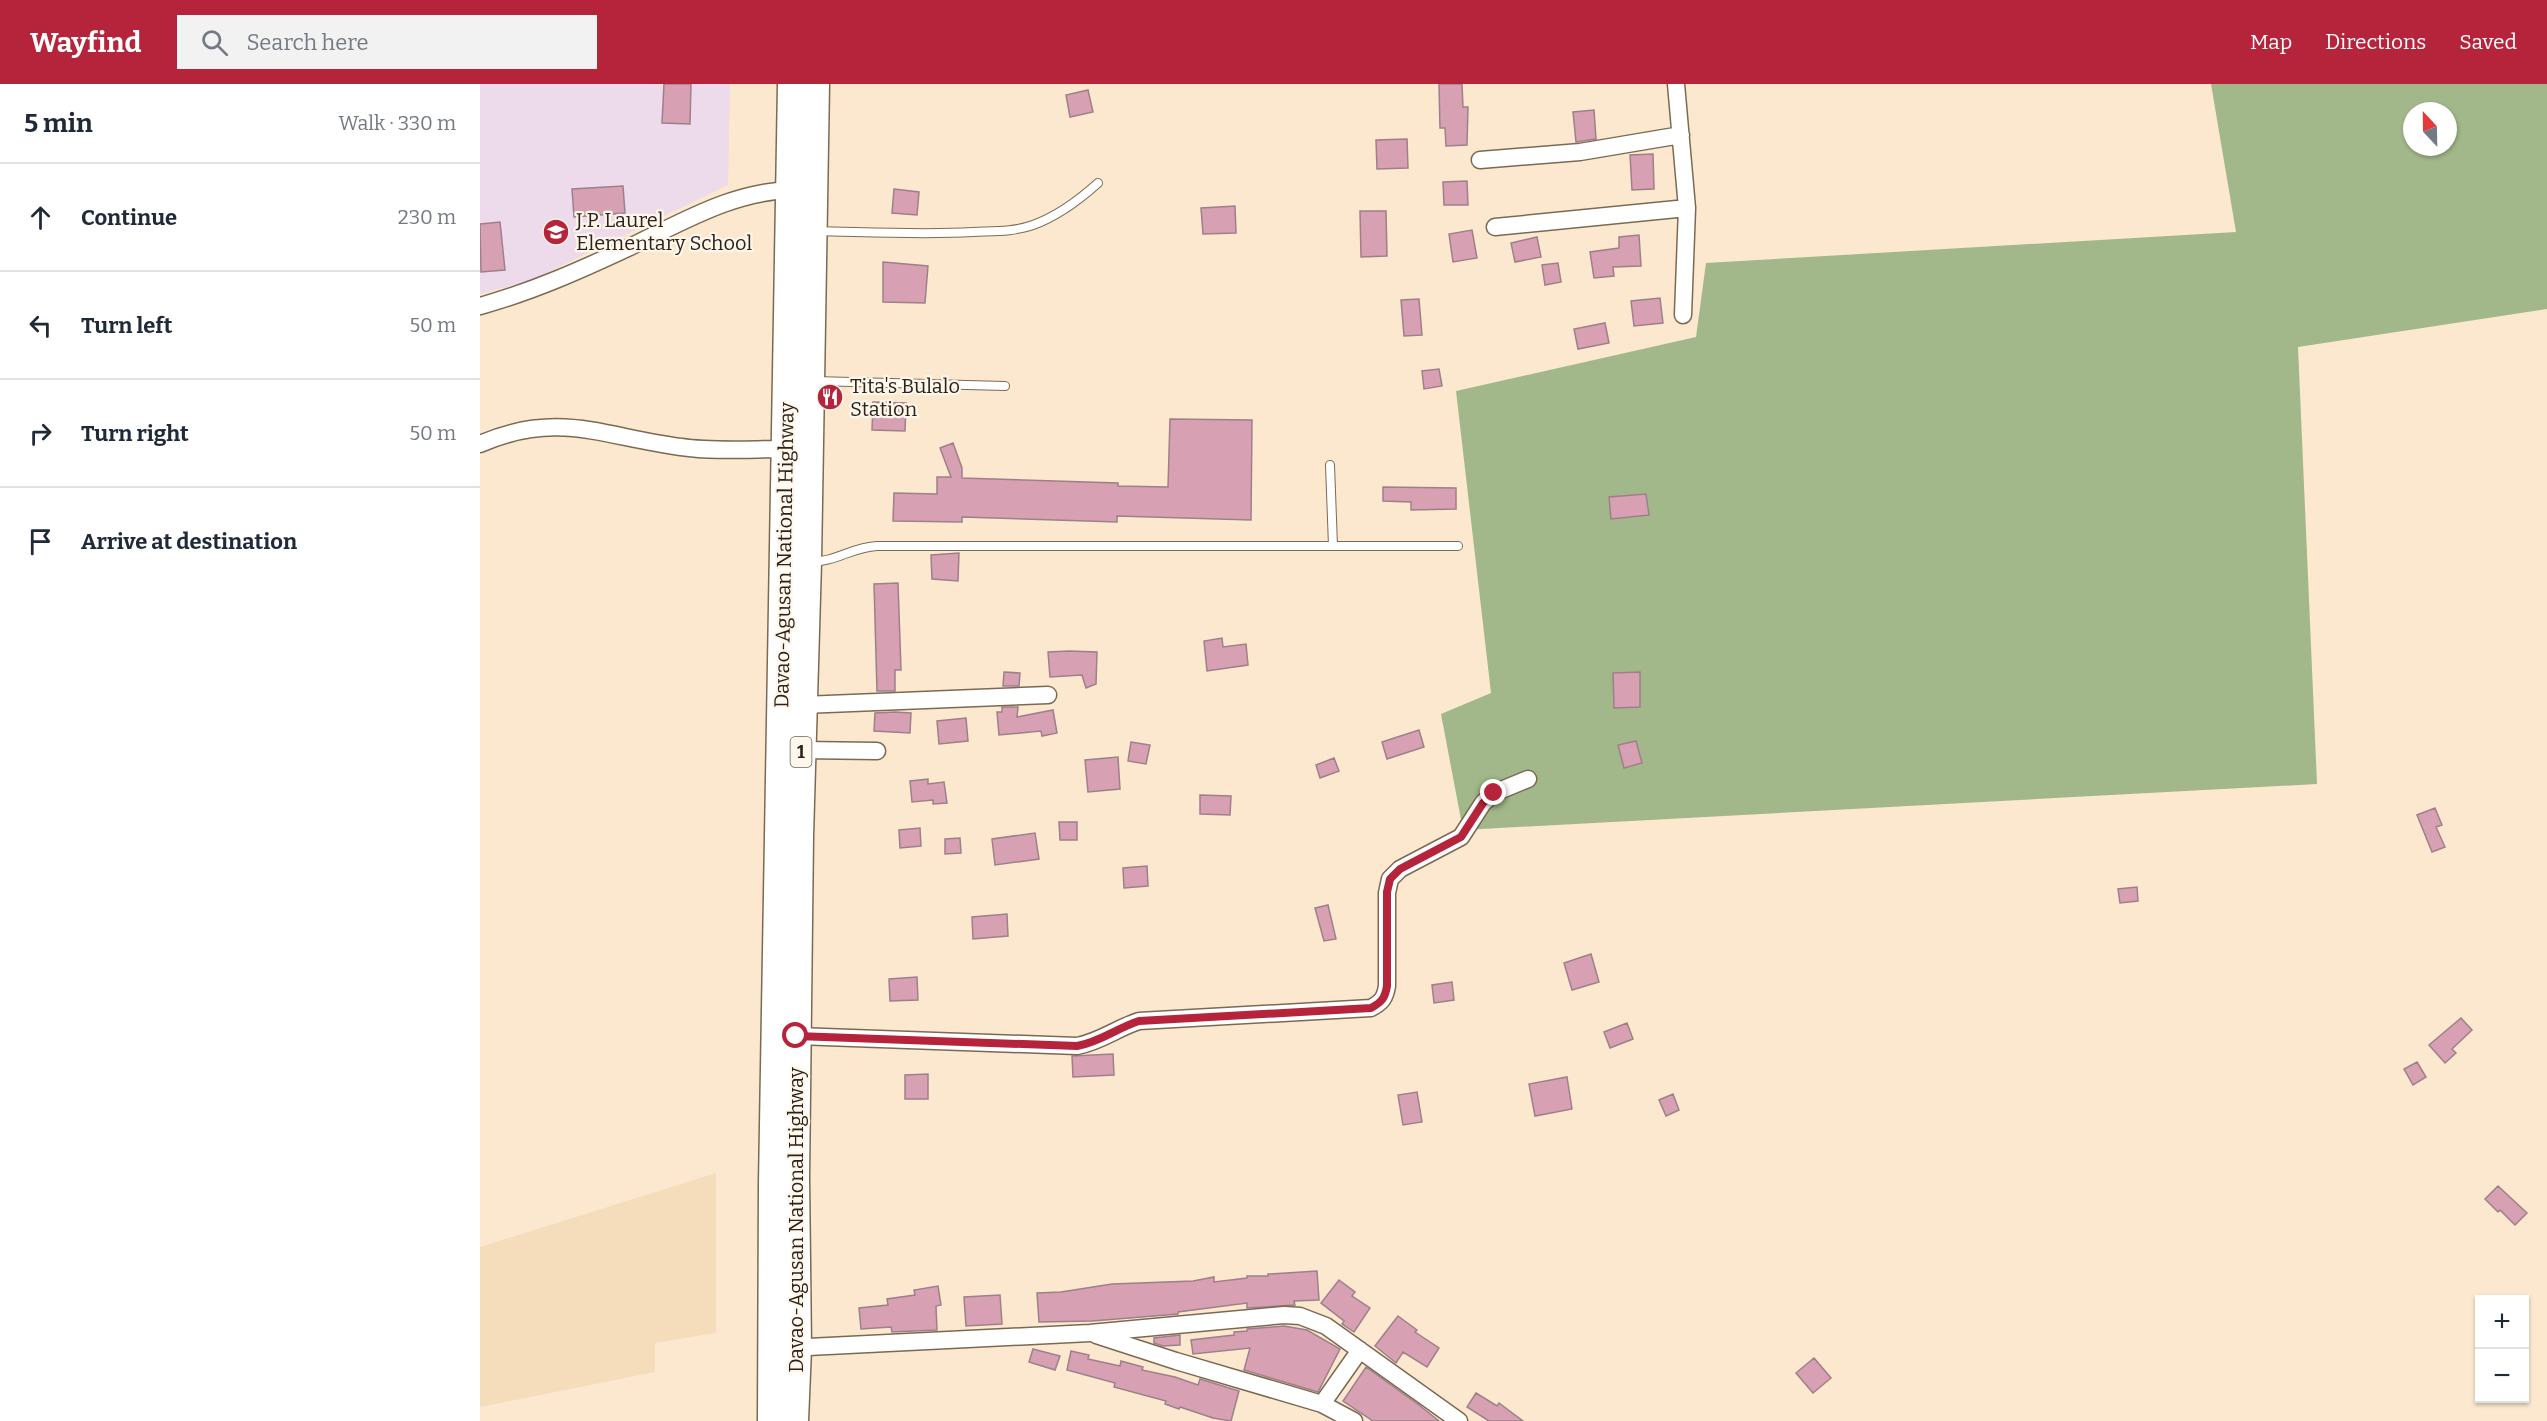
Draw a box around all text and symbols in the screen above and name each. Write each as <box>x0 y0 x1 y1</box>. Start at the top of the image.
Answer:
search box <box>177 15 597 69</box>
text: Wayfind <box>30 26 141 59</box>
icon: search <box>198 26 231 59</box>
text: Search here <box>246 29 369 56</box>
text: Map <box>2250 29 2292 55</box>
text: Directions <box>2325 29 2426 55</box>
text: Saved <box>2459 29 2517 55</box>
north arrow <box>2403 102 2457 156</box>
text: 5 min <box>24 108 93 139</box>
text: Walk · 330 m <box>339 111 456 135</box>
icon: ahead <box>24 201 57 234</box>
text: Continue <box>81 204 177 231</box>
text: 230 m <box>398 205 456 229</box>
place label: J.P. Laurel Elementary School <box>575 208 753 255</box>
school or university icon: J.P. Laurel Elementary School <box>541 217 571 247</box>
icon: left <box>24 309 57 342</box>
text: Turn left <box>81 312 173 339</box>
text: 50 m <box>409 313 456 337</box>
place label: Tita's Bulalo Station <box>850 374 960 421</box>
restaurant icon: Tita's Bulalo Station <box>815 382 845 412</box>
street label: Davao-Agusan National Highway <box>769 402 799 708</box>
icon: right <box>24 417 57 450</box>
text: Turn right <box>81 420 189 447</box>
text: 50 m <box>409 421 456 445</box>
icon: arrive <box>24 525 57 558</box>
text: Arrive at destination <box>81 528 297 555</box>
road number: 1 <box>790 737 812 767</box>
route end <box>1480 779 1506 805</box>
route start <box>782 1022 808 1048</box>
street label: Davao-Agusan National Highway <box>784 1067 808 1373</box>
map controls <box>2475 1295 2529 1403</box>
button: + <box>2475 1295 2529 1349</box>
button: − <box>2475 1349 2529 1403</box>

